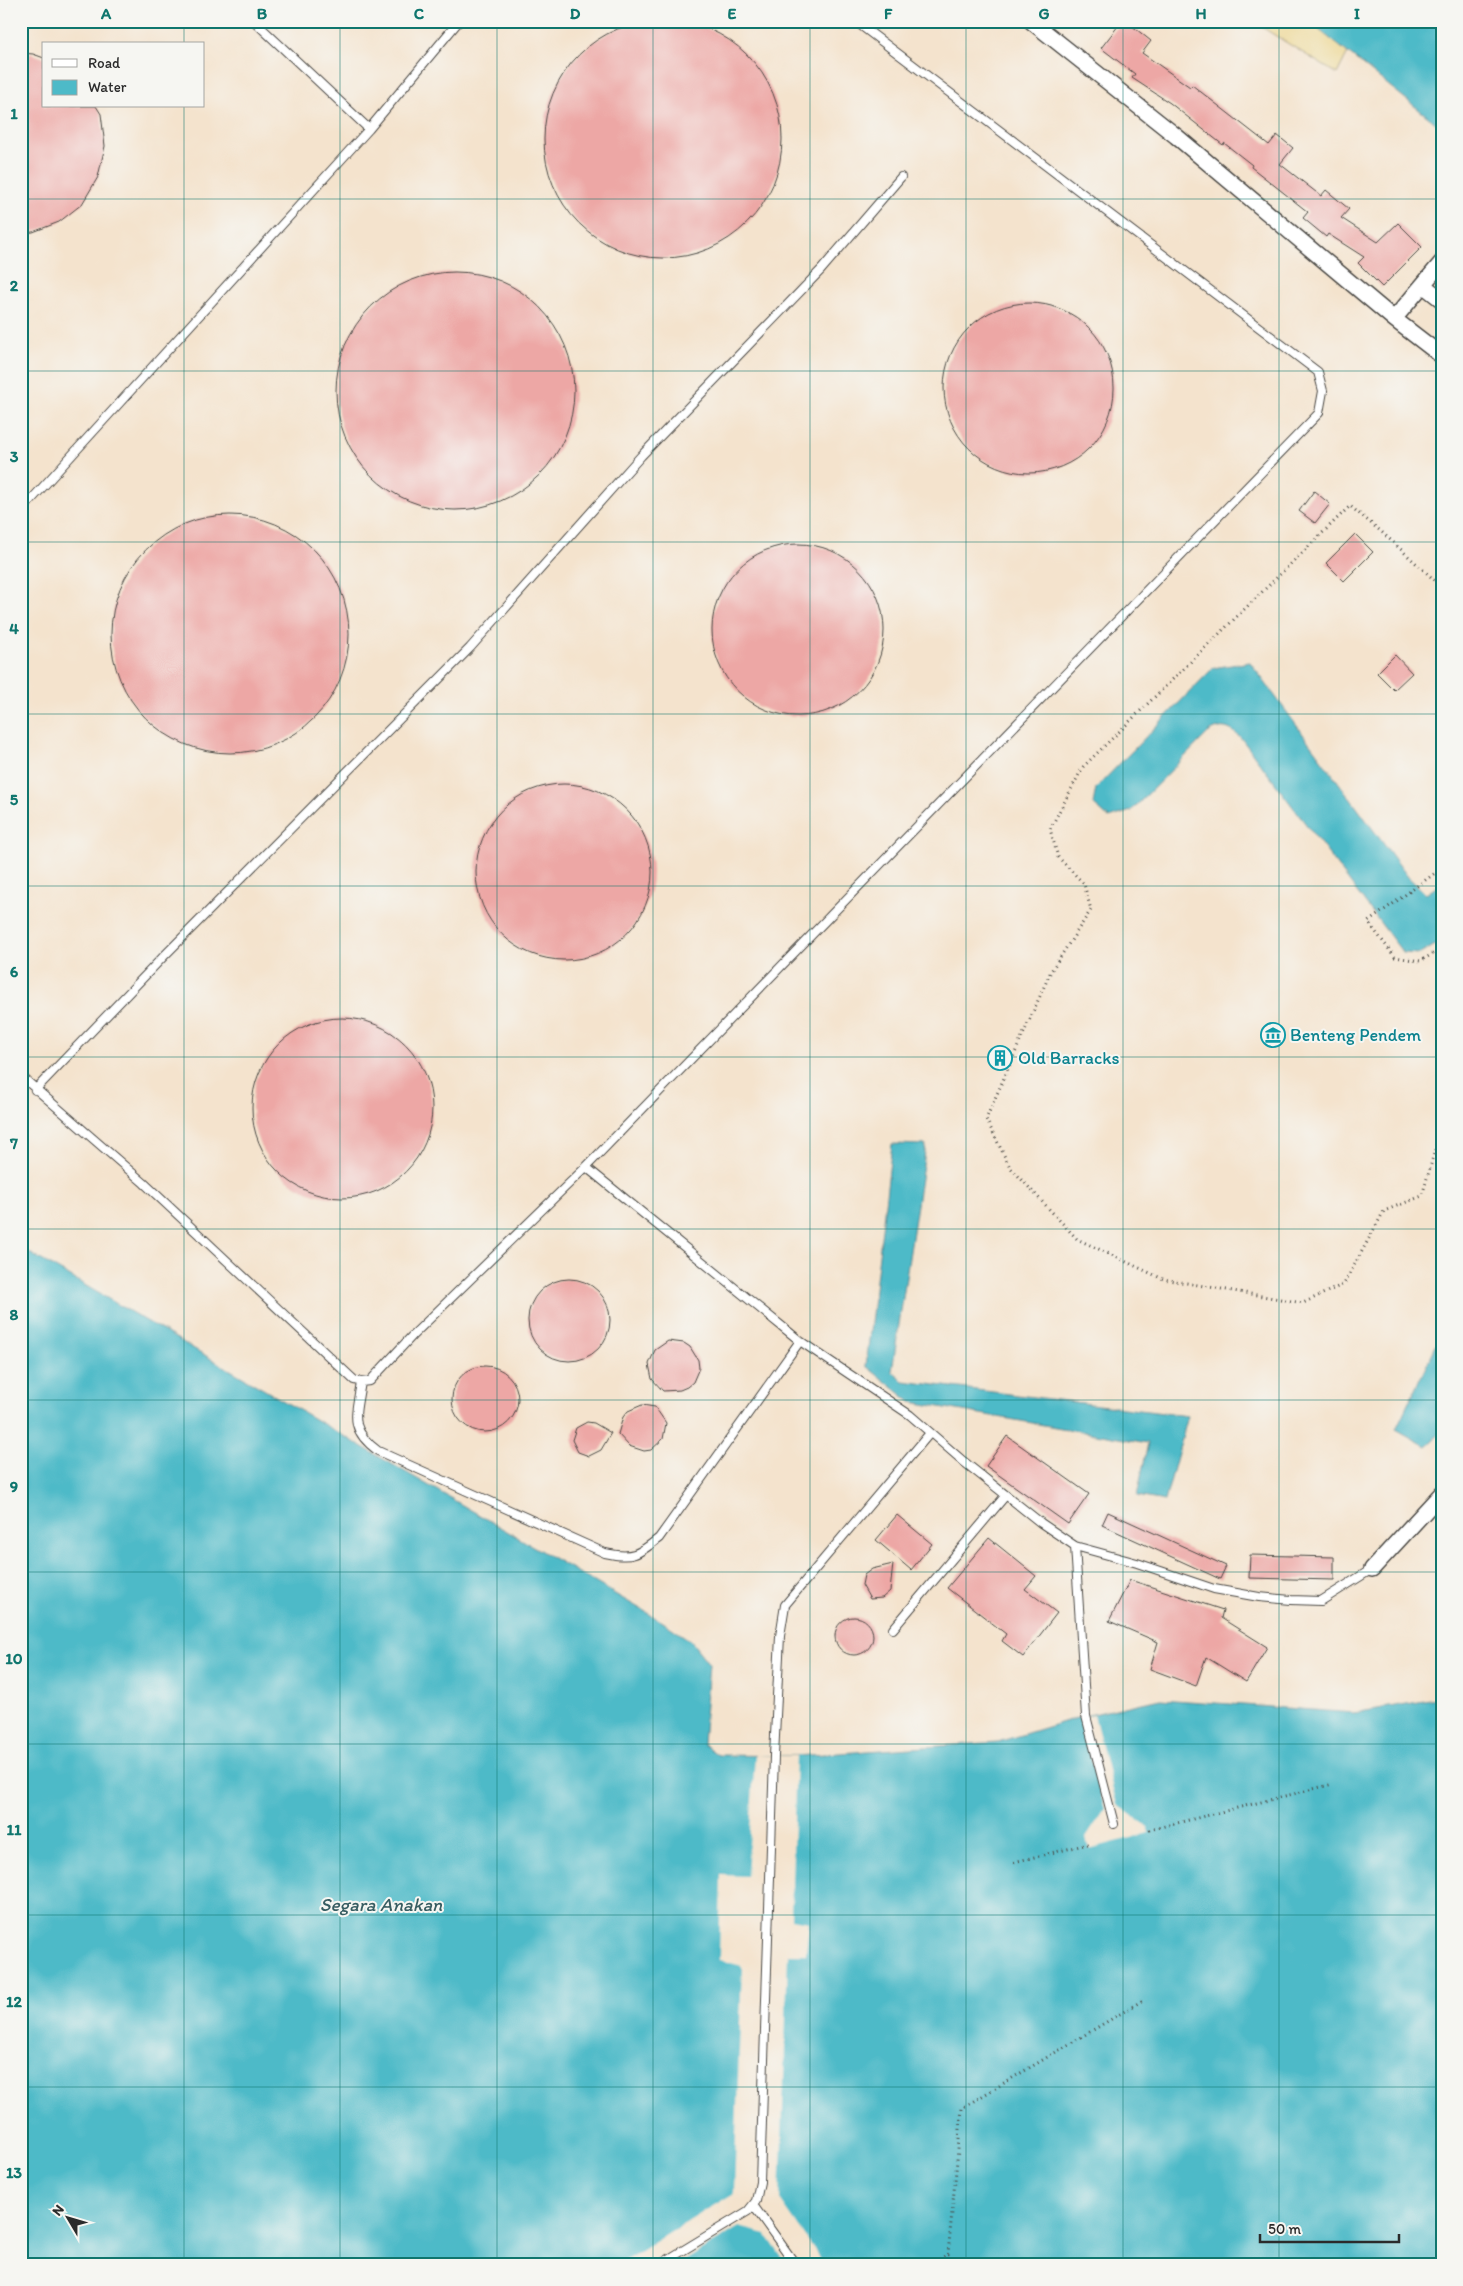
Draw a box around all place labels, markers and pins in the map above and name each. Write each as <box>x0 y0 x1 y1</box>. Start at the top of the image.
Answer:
museum icon: Benteng Pendem <box>1260 1022 1286 1048</box>
place label: Benteng Pendem <box>1290 1024 1421 1046</box>
building icon: Old Barracks <box>987 1045 1013 1071</box>
place label: Old Barracks <box>1018 1047 1119 1069</box>

